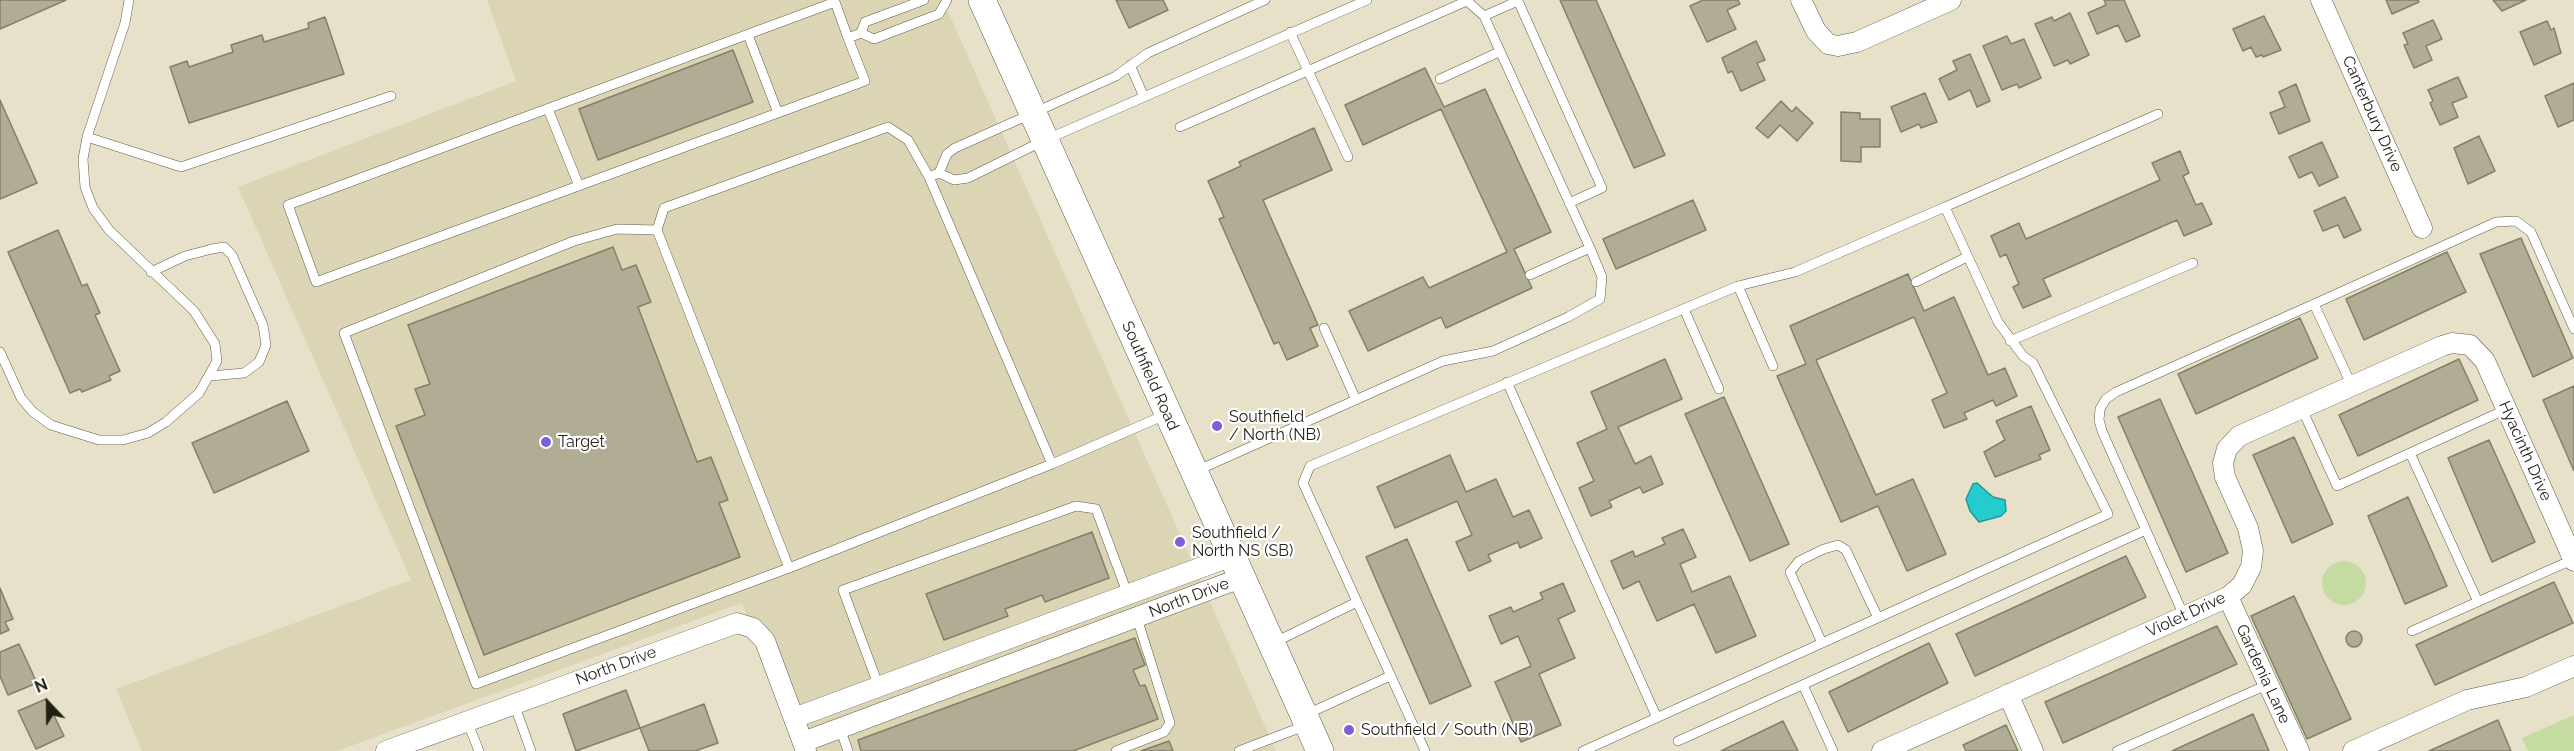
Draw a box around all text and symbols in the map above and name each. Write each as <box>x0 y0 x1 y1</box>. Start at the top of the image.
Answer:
street label: Canterbury Drive <box>2338 53 2406 175</box>
street label: Southfield Road <box>1117 318 1183 434</box>
street label: Hyacinth Drive <box>2494 398 2556 504</box>
place label: Southfield / North (NB) <box>1229 407 1320 445</box>
marker: Southfield / North (NB) <box>1210 419 1224 433</box>
place label: Target <box>558 432 605 452</box>
marker: Target <box>539 435 553 449</box>
place label: Southfield / North NS (SB) <box>1192 523 1293 561</box>
marker: Southfield / North NS (SB) <box>1173 535 1187 549</box>
street label: North Drive <box>1146 574 1232 622</box>
street label: Violet Drive <box>2143 588 2229 642</box>
street label: Gardenia Lane <box>2232 621 2294 727</box>
street label: North Drive <box>573 643 659 689</box>
north arrow <box>18 673 78 733</box>
text: N <box>32 675 50 697</box>
place label: Southfield / South (NB) <box>1361 720 1533 740</box>
marker: Southfield / South (NB) <box>1342 723 1356 737</box>

